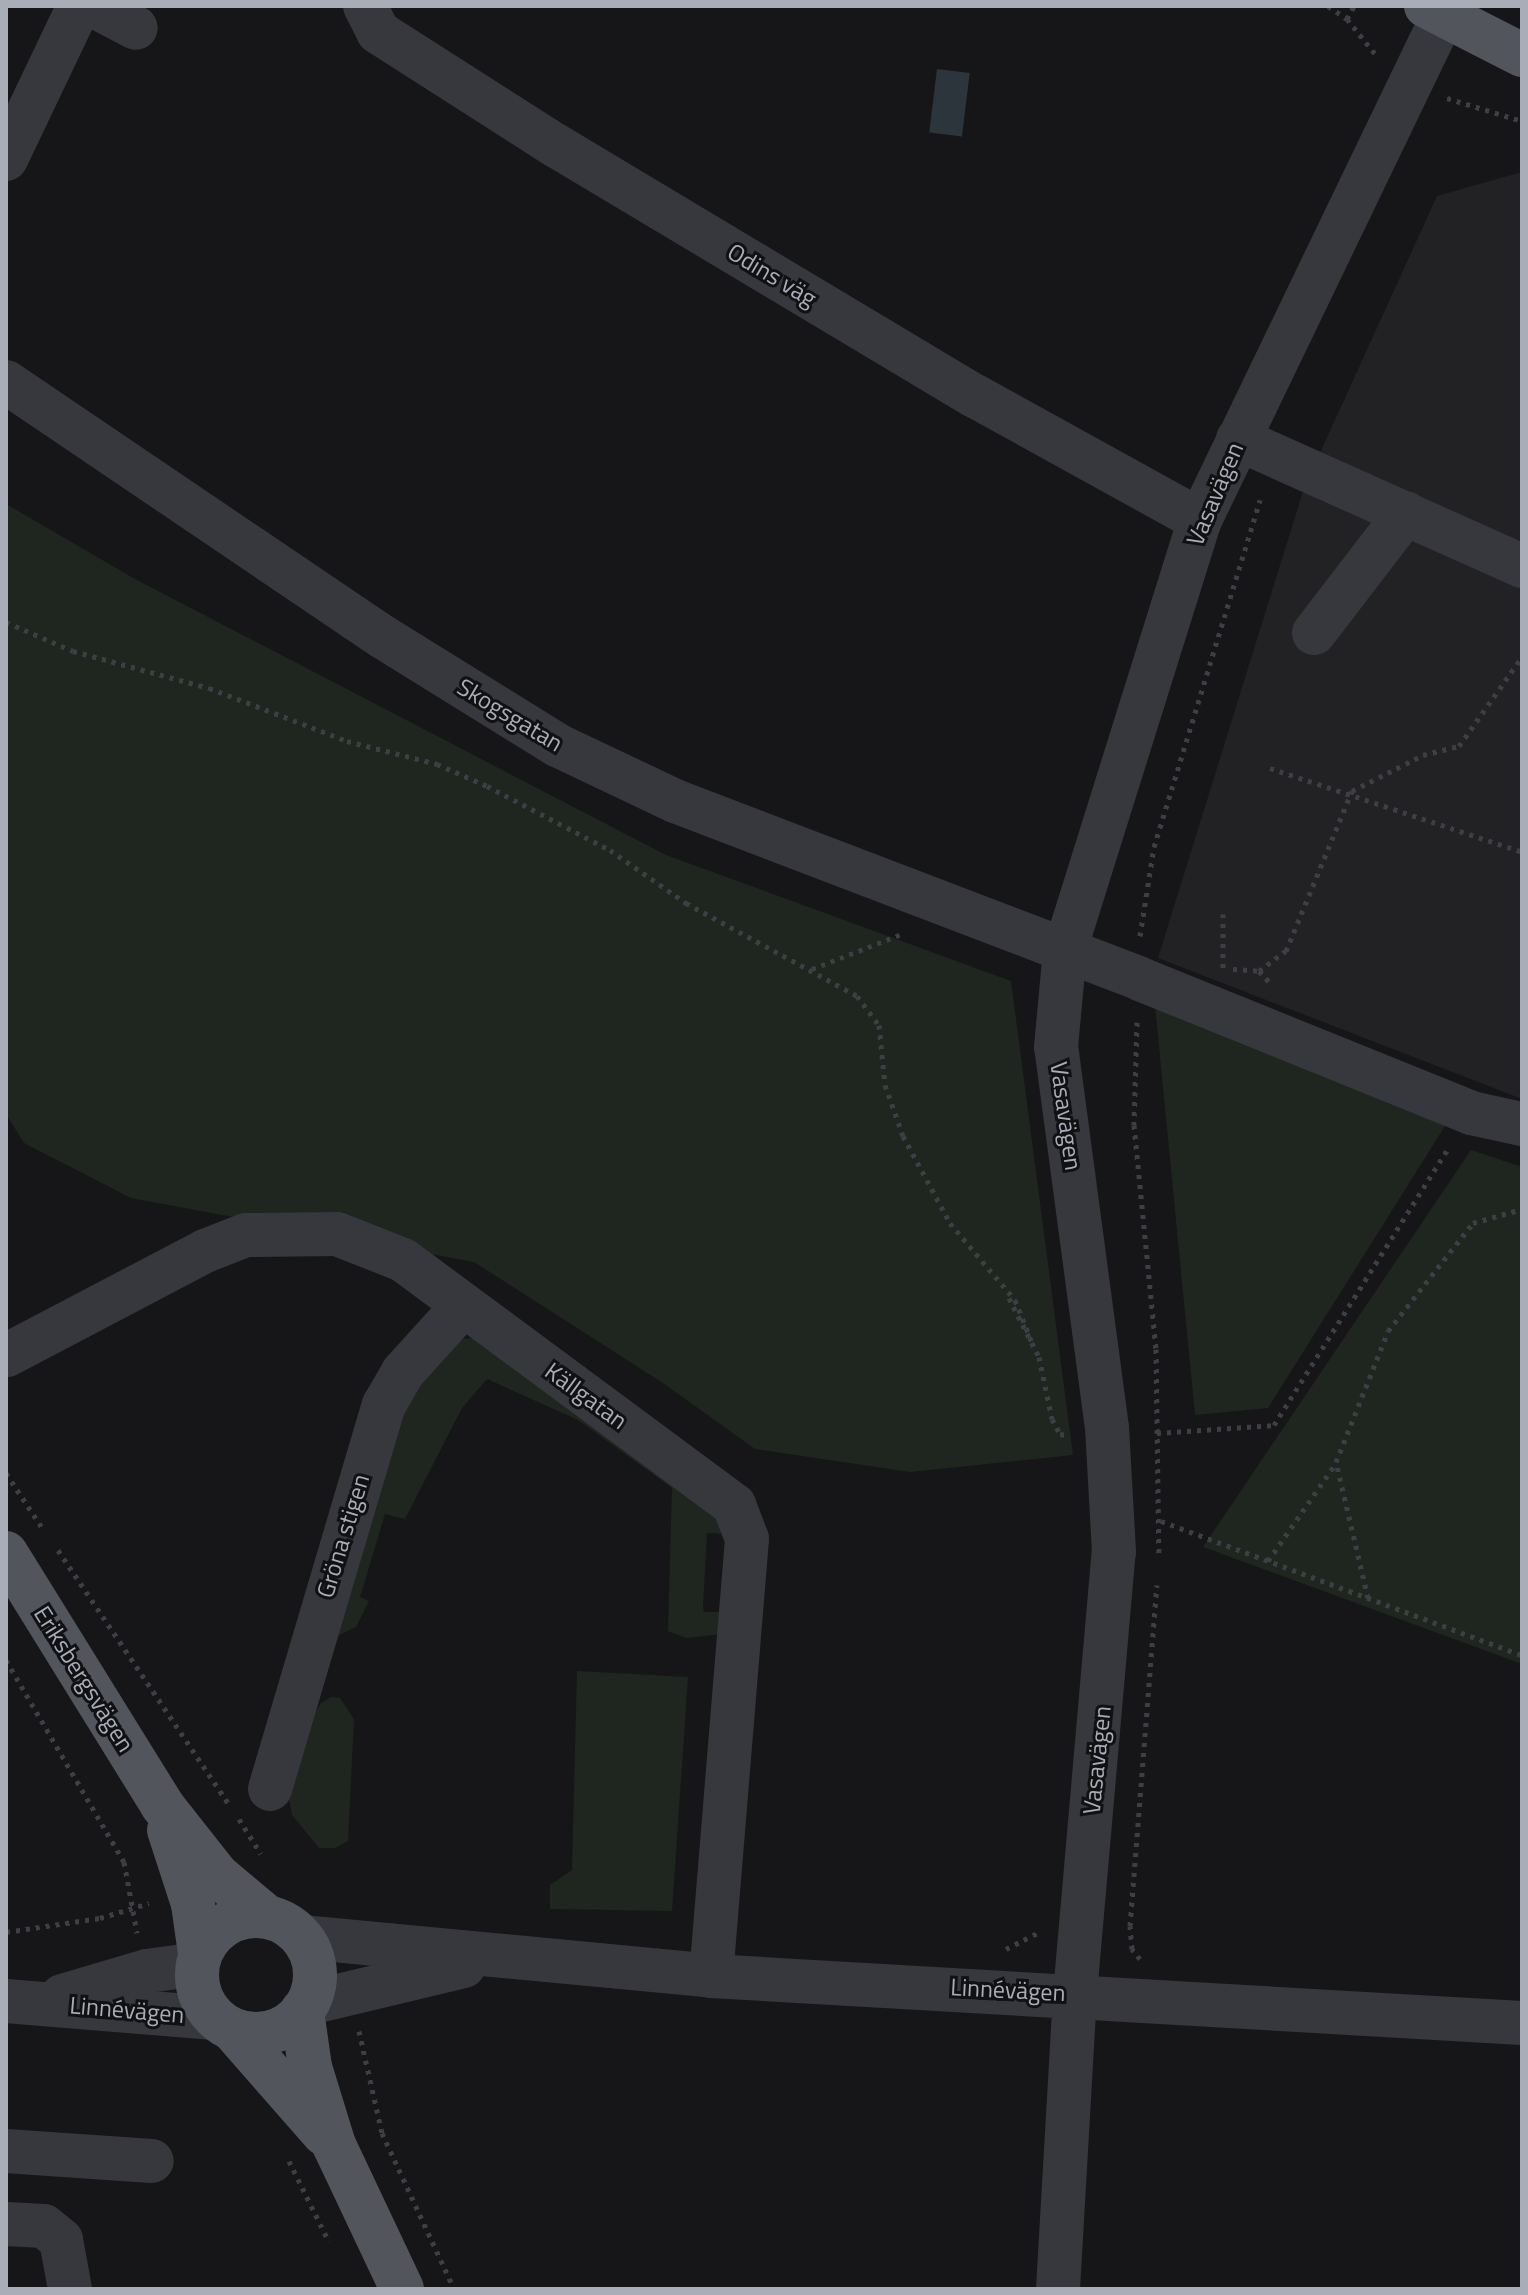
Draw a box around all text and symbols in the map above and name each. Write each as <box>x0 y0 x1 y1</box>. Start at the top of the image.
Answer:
street label: Odins väg <box>722 237 822 313</box>
street label: Vasavägen <box>1180 438 1250 550</box>
street label: Skogsgatan <box>452 672 568 758</box>
street label: Vasavägen <box>1044 1060 1088 1172</box>
street label: Källgatan <box>539 1357 633 1435</box>
street label: Gröna stigen <box>311 1471 375 1601</box>
street label: Eriksbergsvägen <box>28 1601 140 1757</box>
street label: Vasavägen <box>1077 1704 1117 1816</box>
street label: Linnévägen <box>950 1973 1066 2007</box>
street label: Linnévägen <box>68 1991 186 2029</box>

